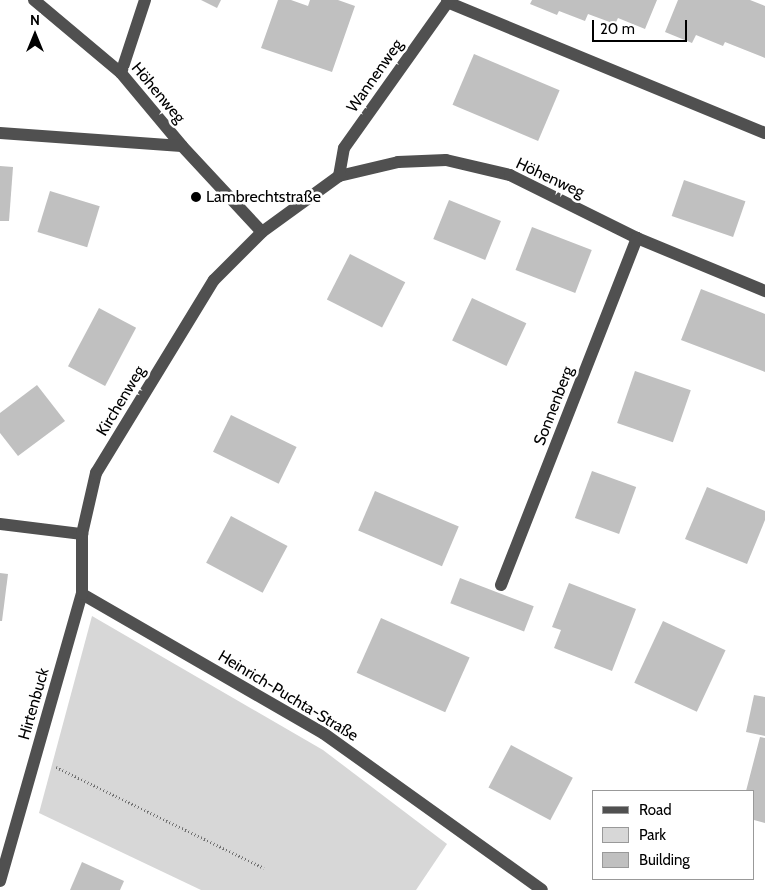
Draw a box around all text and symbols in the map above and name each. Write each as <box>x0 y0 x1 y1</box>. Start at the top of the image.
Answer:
north arrow <box>10 10 60 60</box>
scale bar <box>595 10 690 42</box>
text: N <box>30 11 40 29</box>
text: 20 m <box>600 20 635 38</box>
street label: Wannenweg <box>343 36 407 116</box>
street label: Höhenweg <box>127 59 189 127</box>
street label: Höhenweg <box>513 154 587 202</box>
place label: Lambrechtstraße <box>206 187 321 207</box>
marker: Lambrechtstraße <box>190 191 202 203</box>
street label: Kirchenweg <box>93 362 149 440</box>
street label: Sonnenberg <box>530 364 578 448</box>
street label: Heinrich-Puchta-Straße <box>214 647 362 745</box>
street label: Hirtenbuck <box>15 666 53 742</box>
legend <box>592 790 755 880</box>
text: Road <box>639 801 672 819</box>
text: Park <box>639 826 666 844</box>
text: Building <box>639 851 690 869</box>

